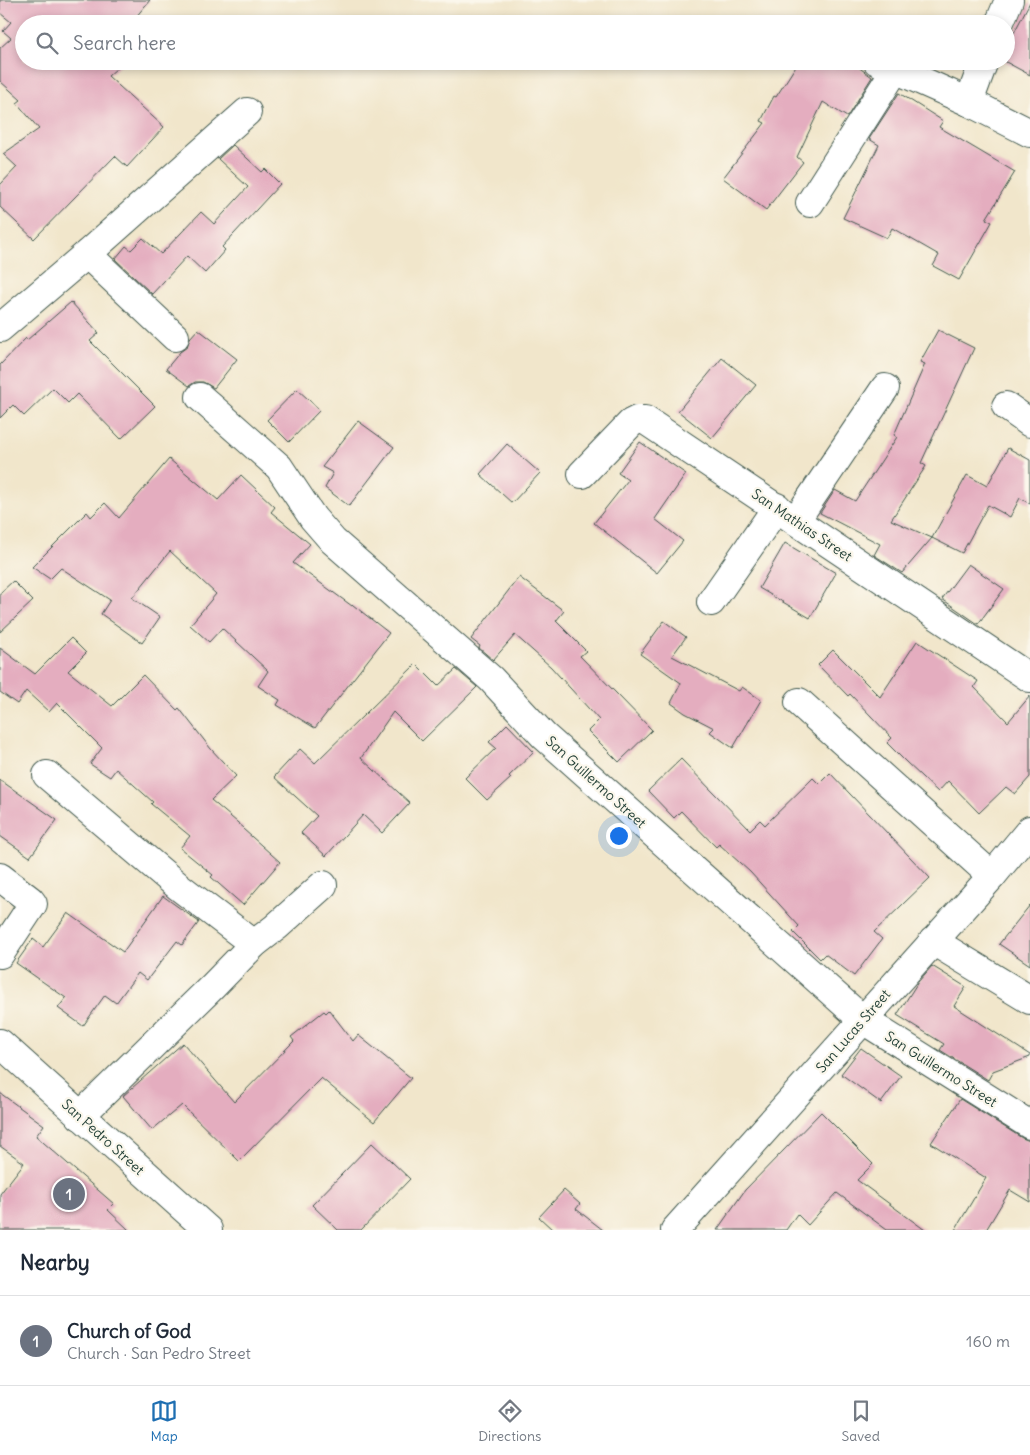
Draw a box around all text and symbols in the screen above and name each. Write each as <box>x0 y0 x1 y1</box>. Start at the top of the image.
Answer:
search box <box>15 15 1015 70</box>
icon: search <box>33 29 61 57</box>
text: Search here <box>73 31 176 55</box>
street label: San Mathias Street <box>748 485 856 565</box>
street label: San Guillermo Street <box>542 732 650 832</box>
your location <box>606 823 632 849</box>
street label: San Lucas Street <box>812 985 894 1076</box>
street label: San Guillermo Street <box>882 1027 1001 1111</box>
street label: San Pedro Street <box>58 1095 148 1179</box>
pin: 1 <box>53 1175 85 1213</box>
text: Nearby <box>20 1249 90 1276</box>
text: Church of God <box>67 1319 191 1343</box>
text: 1 <box>33 1331 39 1351</box>
text: 160 m <box>966 1331 1010 1351</box>
text: Church · San Pedro Street <box>67 1343 251 1363</box>
tab: Map <box>150 1397 178 1445</box>
tab: Directions <box>478 1397 541 1445</box>
tab: Saved <box>842 1397 880 1445</box>

